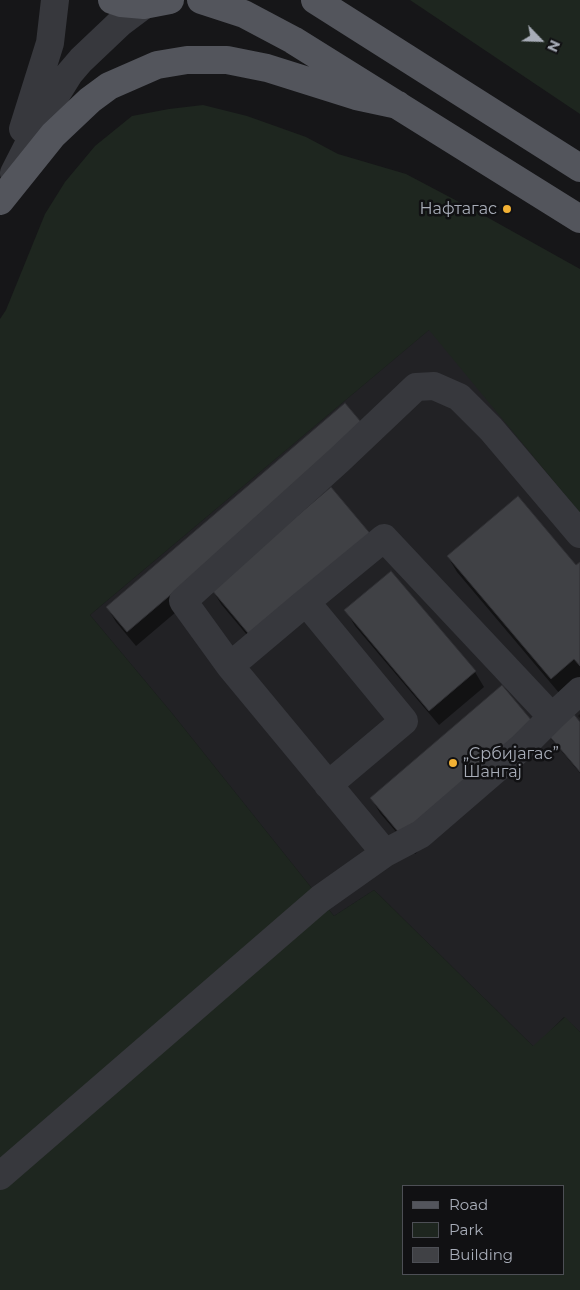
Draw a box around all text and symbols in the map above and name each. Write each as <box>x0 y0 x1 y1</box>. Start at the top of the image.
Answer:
north arrow <box>515 15 565 65</box>
text: N <box>543 37 564 55</box>
place label: Нафтагас <box>419 199 497 219</box>
marker: Нафтагас <box>501 203 513 215</box>
place label: „Србијагас” Шангај <box>463 744 559 782</box>
marker: „Србијагас” Шангај <box>447 757 459 769</box>
legend <box>402 1185 565 1275</box>
text: Road <box>449 1195 488 1214</box>
text: Park <box>449 1220 483 1239</box>
text: Building <box>449 1245 513 1264</box>

